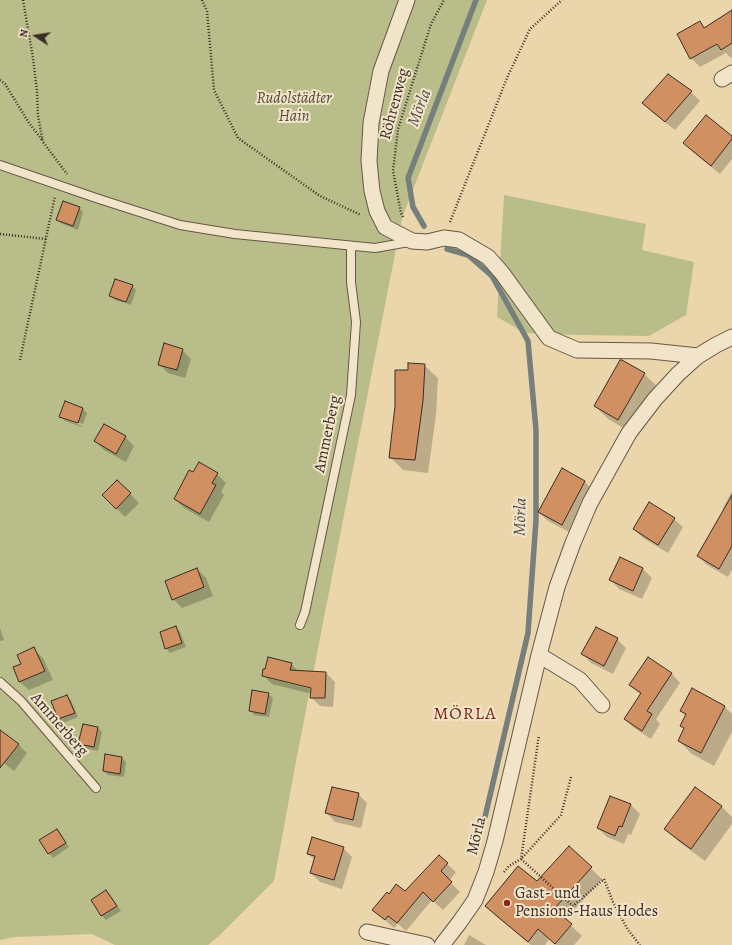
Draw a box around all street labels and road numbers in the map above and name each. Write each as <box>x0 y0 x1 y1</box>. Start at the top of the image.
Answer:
street label: Röhrenweg <box>376 66 414 142</box>
street label: Ammerberg <box>310 394 346 474</box>
street label: Ammerberg <box>26 689 92 761</box>
street label: Mörla <box>463 815 491 857</box>

